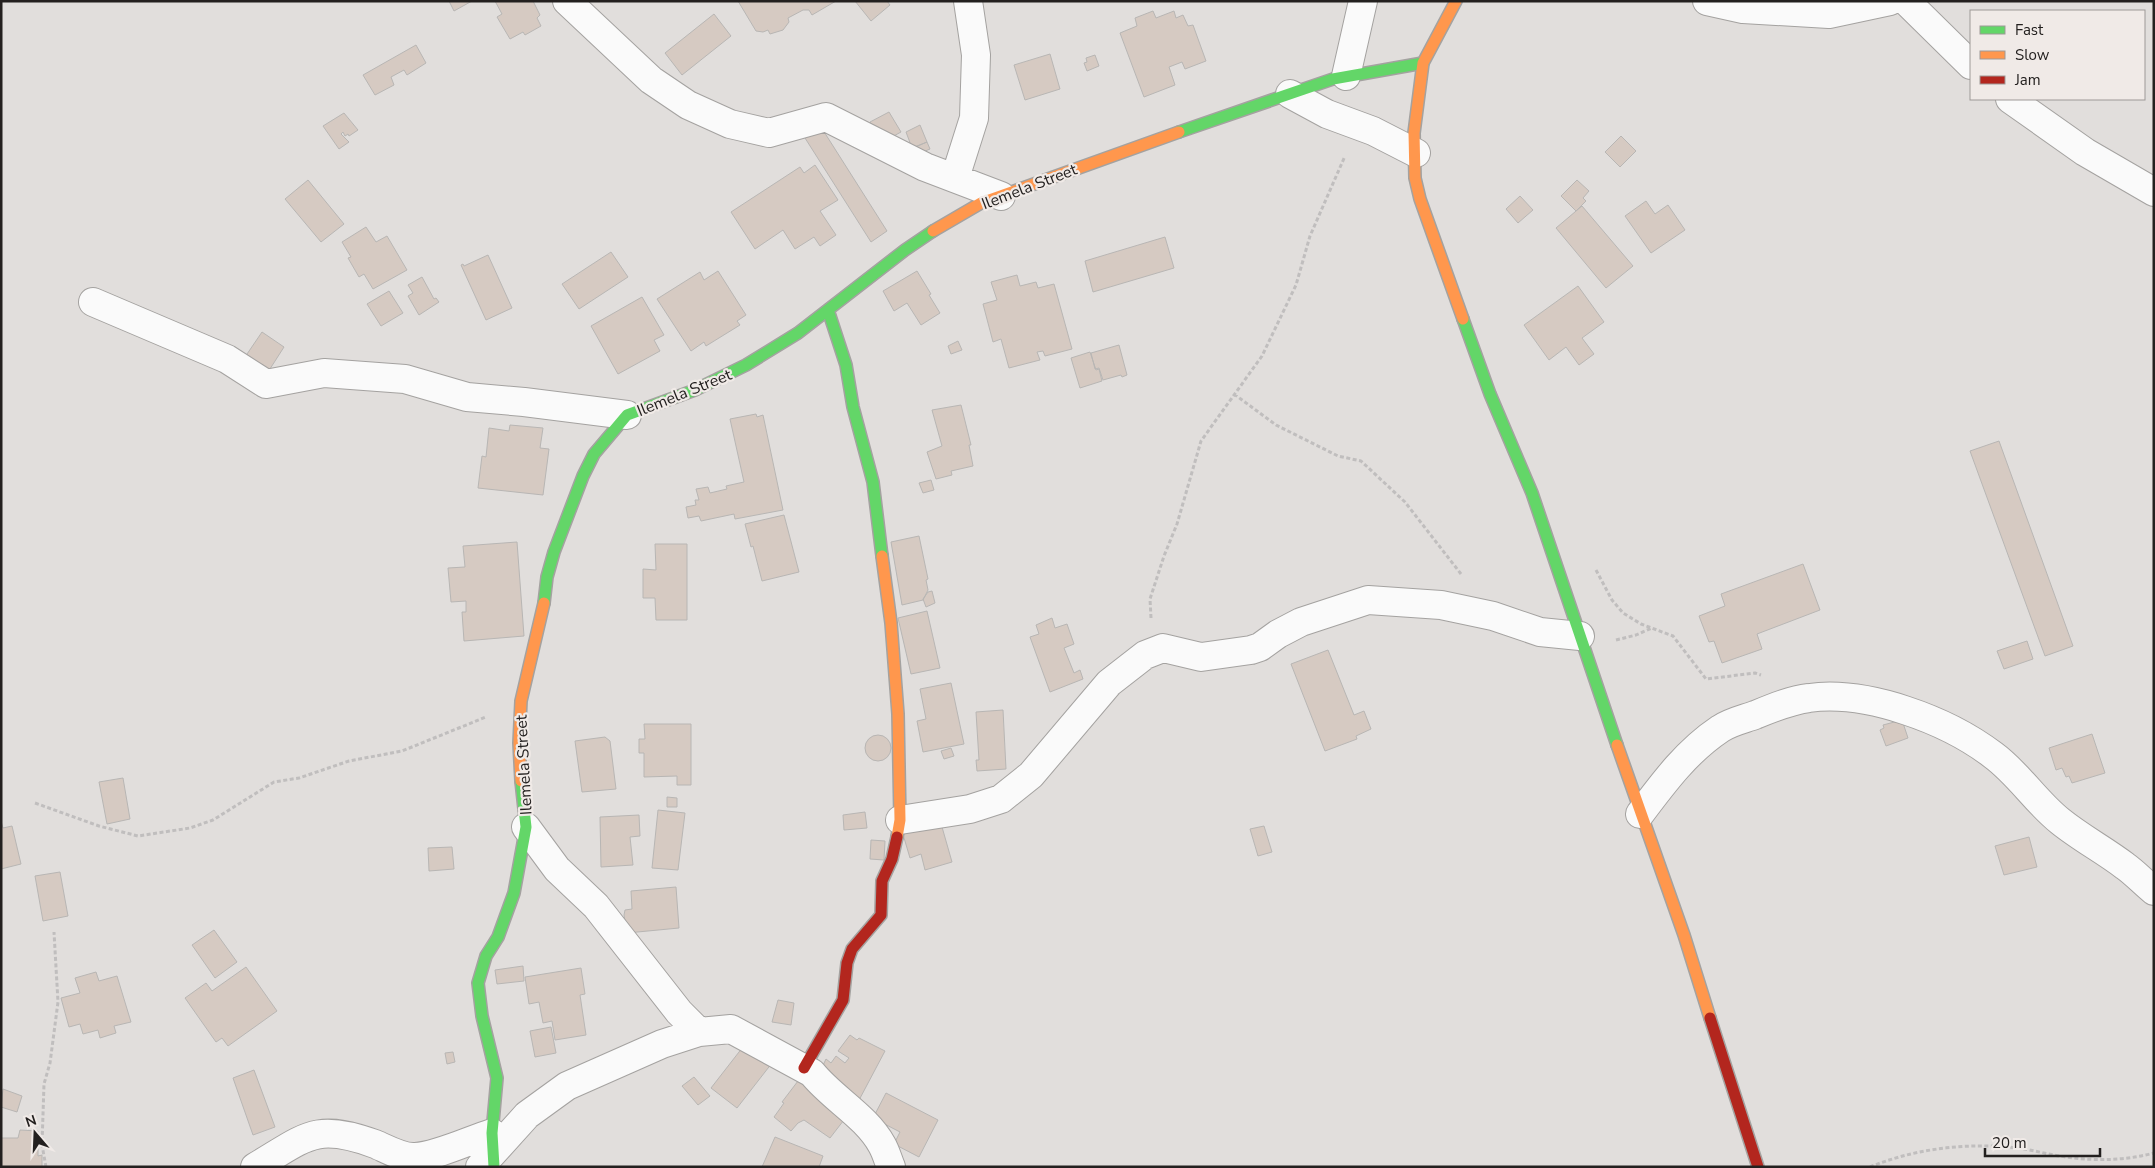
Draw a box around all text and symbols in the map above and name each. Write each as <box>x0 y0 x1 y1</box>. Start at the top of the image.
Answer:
legend <box>1970 10 2145 100</box>
text: Fast <box>2015 20 2044 40</box>
text: Slow <box>2015 45 2050 65</box>
text: Jam <box>2014 70 2041 90</box>
street label: Ilemela Street <box>979 159 1081 215</box>
street label: Ilemela Street <box>634 364 735 422</box>
street label: Ilemela Street <box>510 714 538 816</box>
north arrow <box>10 1108 60 1158</box>
text: N <box>23 1110 39 1132</box>
scale bar <box>1985 1126 2100 1158</box>
text: 20 m <box>1992 1133 2027 1153</box>

